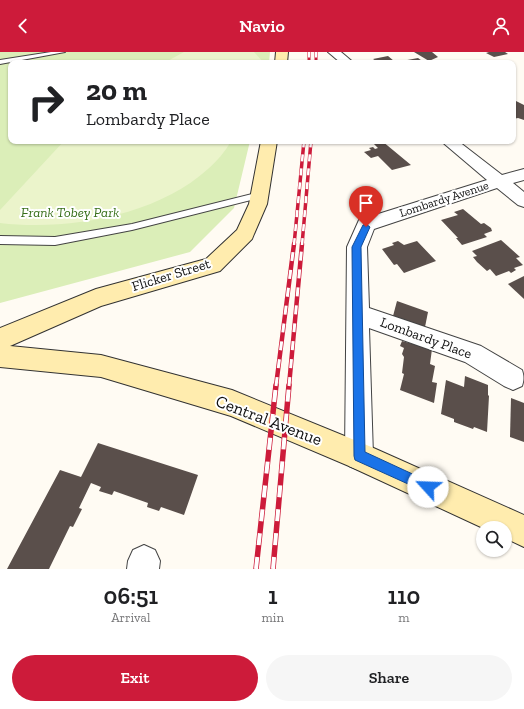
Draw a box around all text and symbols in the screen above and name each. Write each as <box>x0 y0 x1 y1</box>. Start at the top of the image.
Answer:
icon: back <box>12 15 34 37</box>
text: Navio <box>239 15 285 37</box>
icon: person <box>490 15 512 37</box>
text: 20 m <box>86 74 147 107</box>
icon: right <box>20 76 72 128</box>
text: Lombardy Place <box>86 108 210 130</box>
street label: Lombardy Avenue <box>398 178 491 220</box>
pin <box>349 186 383 227</box>
icon: arrive <box>355 192 377 214</box>
park label: Frank Tobey Park <box>21 204 119 221</box>
street label: Flicker Street <box>130 255 213 295</box>
street label: Lombardy Place <box>378 314 474 363</box>
street label: Central Avenue <box>213 391 325 449</box>
position arrow <box>407 466 449 508</box>
map controls <box>476 521 512 557</box>
button: search <box>476 521 512 557</box>
text: 06:51 <box>104 581 158 610</box>
text: 1 <box>268 581 277 610</box>
text: 110 <box>387 581 420 610</box>
text: Arrival <box>111 610 150 625</box>
text: min <box>262 610 284 625</box>
text: m <box>398 610 410 625</box>
button: Exit <box>12 655 258 701</box>
button: Share <box>266 655 512 701</box>

